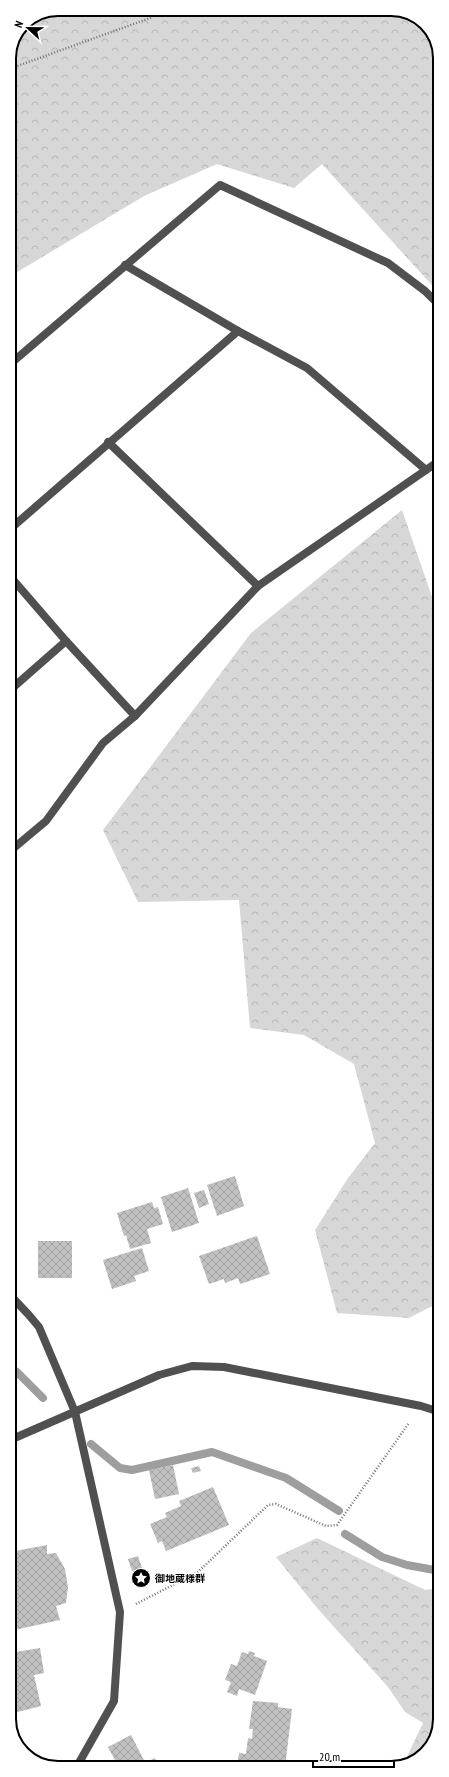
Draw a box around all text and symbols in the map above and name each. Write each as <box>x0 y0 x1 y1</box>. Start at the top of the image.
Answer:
north arrow <box>8 8 48 48</box>
text: N <box>11 19 26 30</box>
place icon: 御地蔵様群 <box>130 1567 152 1589</box>
place label: 御地蔵様群 <box>154 1572 205 1585</box>
scale bar <box>313 1743 394 1769</box>
text: 20 m <box>319 1749 340 1764</box>

